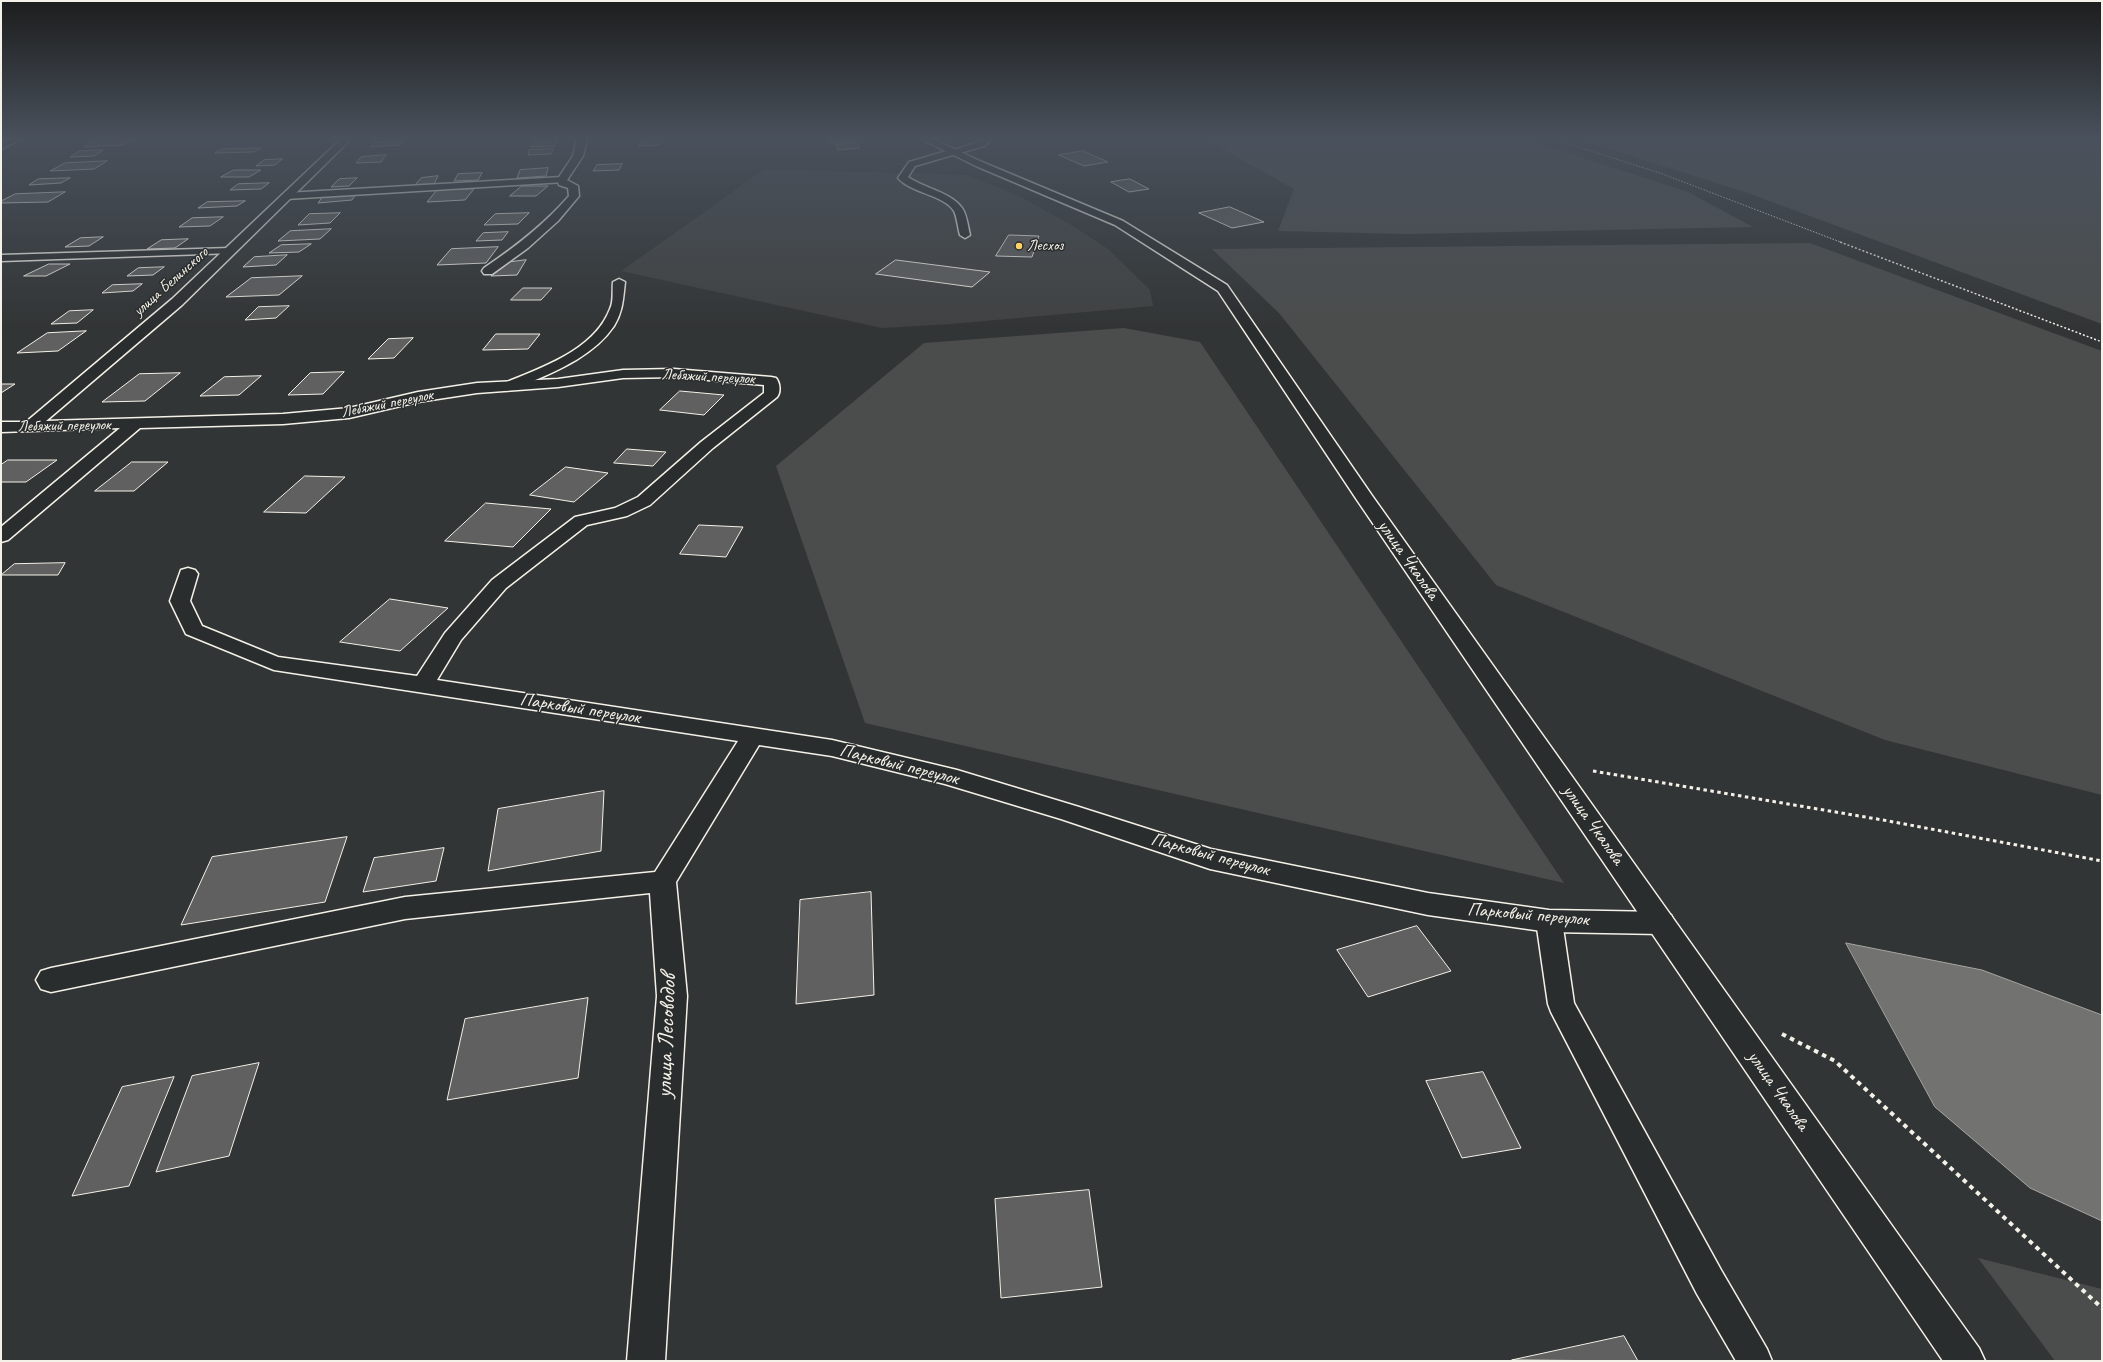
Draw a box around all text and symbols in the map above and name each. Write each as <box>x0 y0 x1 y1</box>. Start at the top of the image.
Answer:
place label: Лесхоз <box>1027 236 1063 256</box>
marker: Лесхоз <box>1014 241 1024 251</box>
street label: улица Белинского <box>129 243 213 321</box>
street label: Лебяжий переулок <box>661 365 755 389</box>
street label: Лебяжий переулок <box>339 386 435 422</box>
street label: Лебяжий переулок <box>17 416 111 436</box>
street label: улица Чкалова <box>1372 516 1444 604</box>
street label: Парковый переулок <box>518 688 642 730</box>
street label: Парковый переулок <box>837 739 961 791</box>
street label: улица Чкалова <box>1557 781 1629 869</box>
street label: Парковый переулок <box>1148 828 1272 882</box>
street label: Парковый переулок <box>1466 898 1590 932</box>
street label: улица Лесоводов <box>651 973 683 1099</box>
street label: улица Чкалова <box>1742 1047 1814 1135</box>

